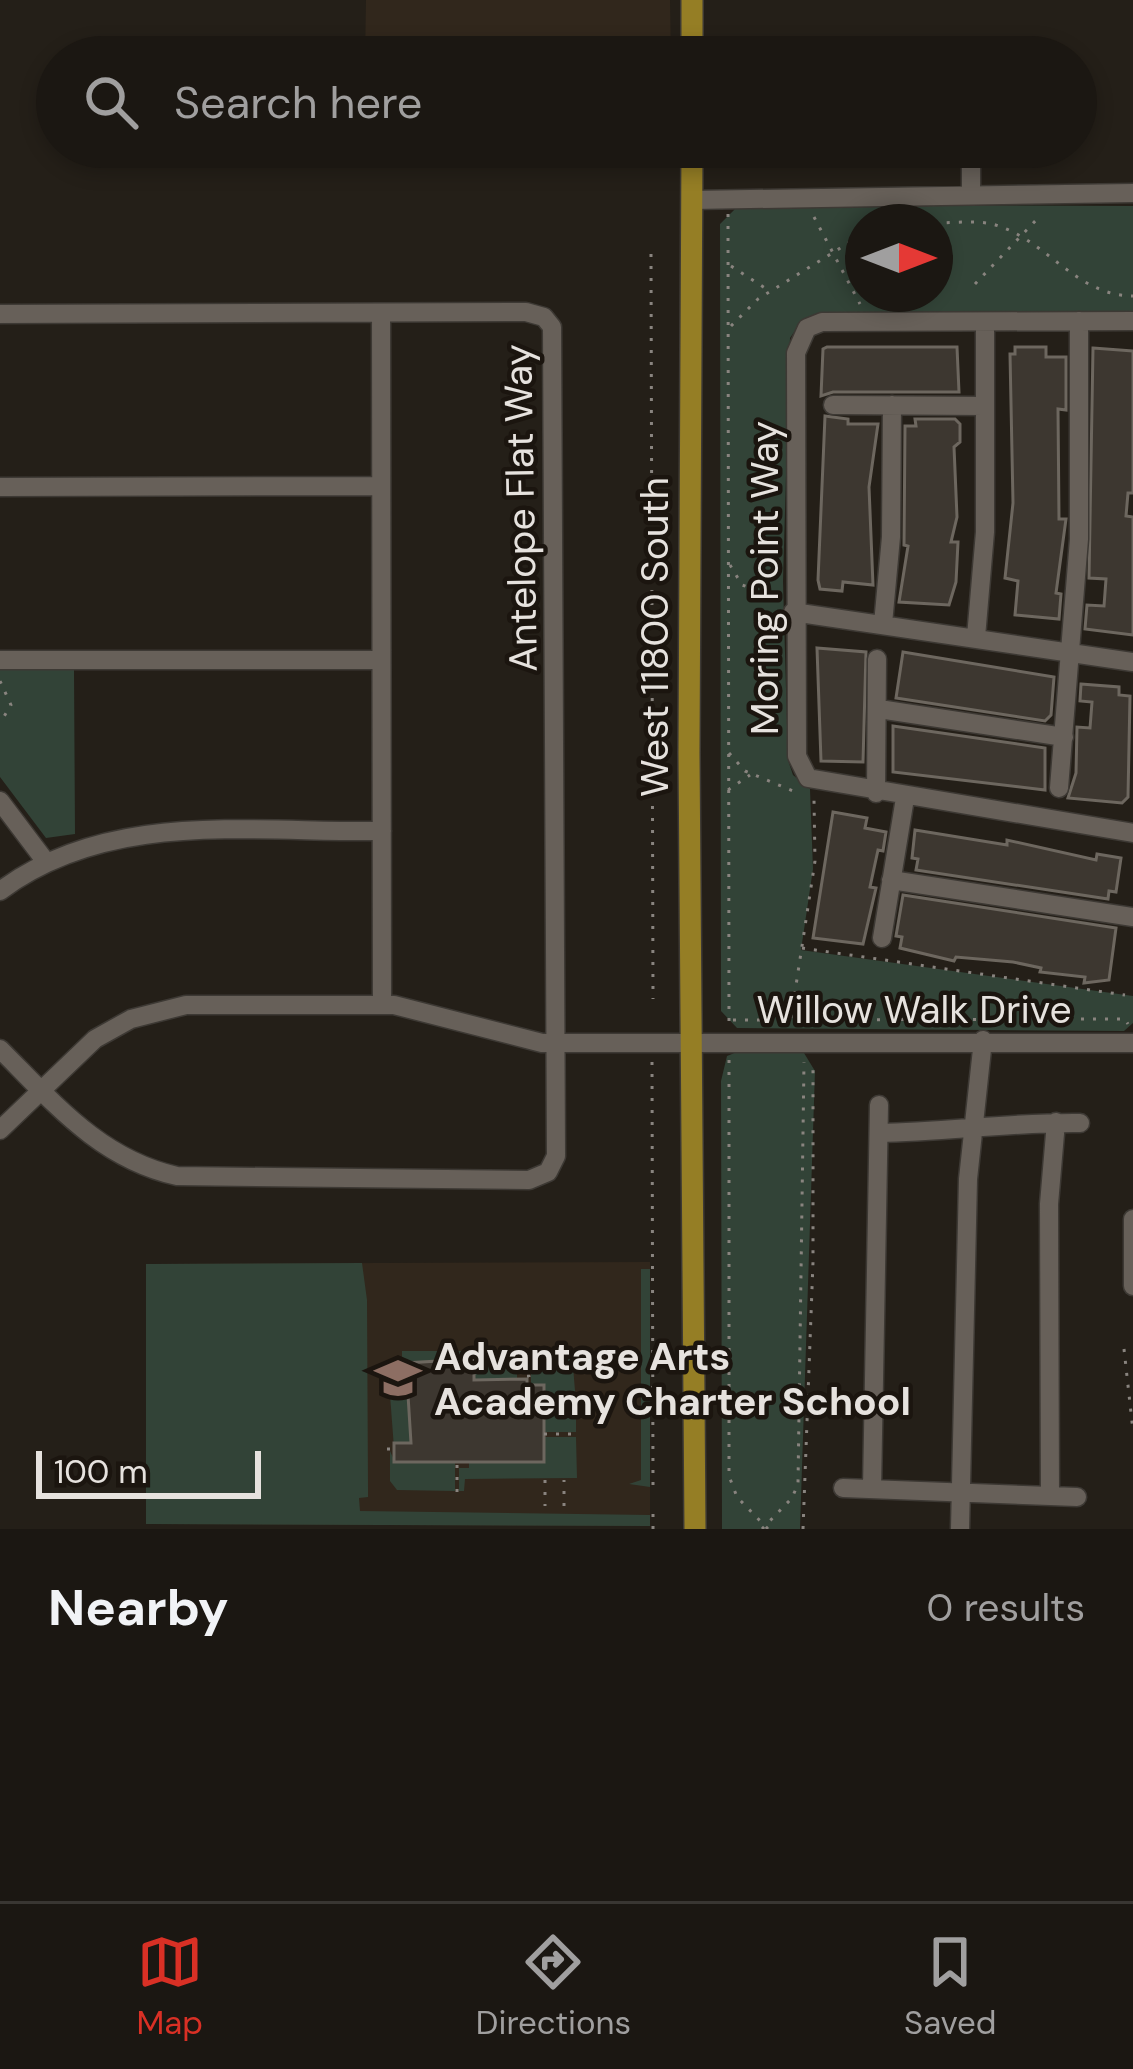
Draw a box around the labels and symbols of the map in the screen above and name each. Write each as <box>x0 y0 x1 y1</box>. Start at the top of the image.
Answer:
north arrow <box>845 204 953 312</box>
street label: Antelope Flat Way <box>492 344 549 672</box>
street label: Moring Point Way <box>739 421 790 735</box>
street label: West 11800 South <box>629 477 680 797</box>
street label: Willow Walk Drive <box>756 984 1072 1035</box>
place label: Advantage Arts Academy Charter School <box>434 1331 911 1427</box>
school or university icon: Advantage Arts Academy Charter School <box>373 1353 423 1403</box>
scale bar <box>36 1445 261 1498</box>

